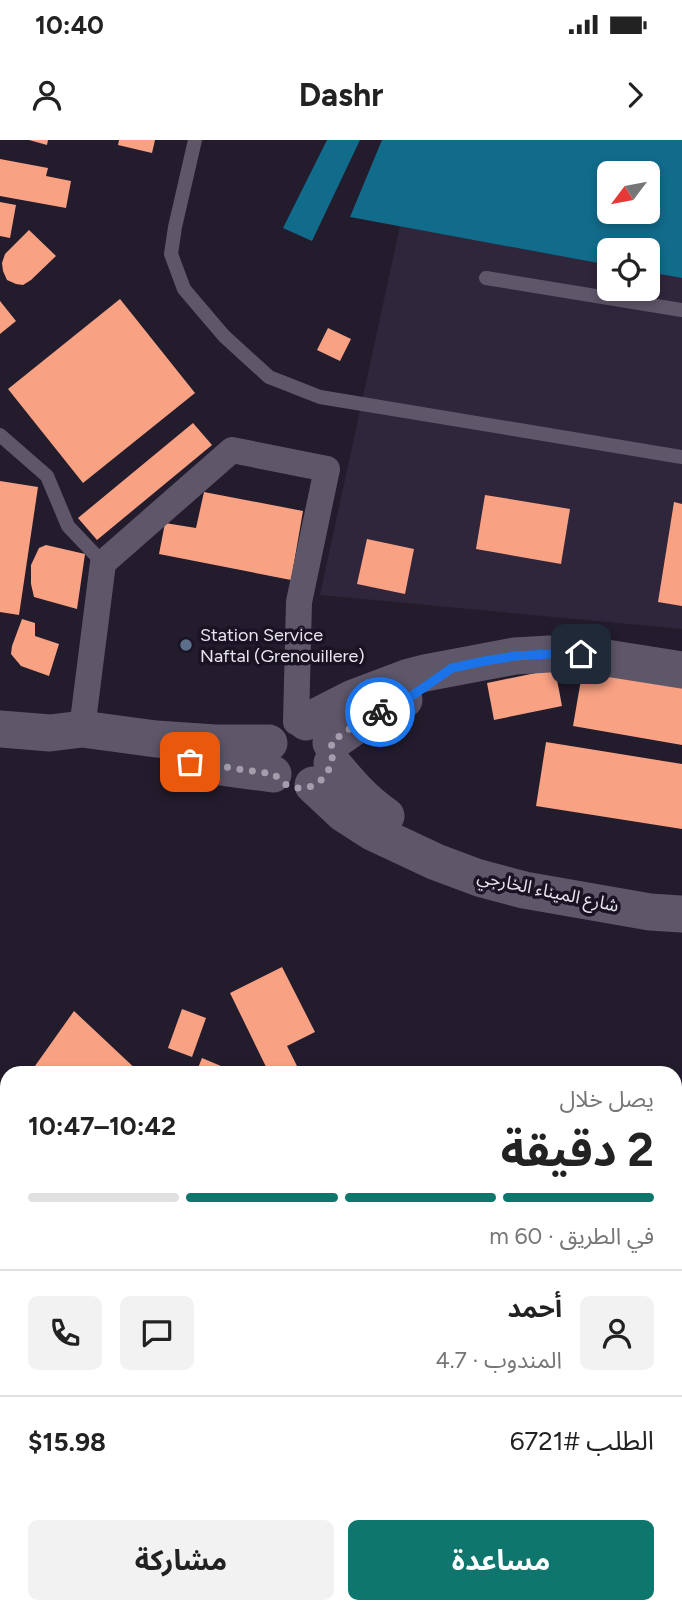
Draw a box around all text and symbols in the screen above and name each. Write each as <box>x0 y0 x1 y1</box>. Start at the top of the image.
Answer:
text: 10:40 <box>35 9 104 41</box>
icon: person <box>28 76 66 114</box>
text: Dashr <box>299 76 383 114</box>
icon: forward <box>616 76 654 114</box>
north arrow <box>597 161 660 224</box>
map controls <box>597 161 660 301</box>
button: locate <box>597 238 660 301</box>
place label: Station Service Naftal (Grenouillere) <box>200 624 365 667</box>
pin <box>551 624 611 684</box>
icon: home <box>562 635 600 673</box>
marker: Station Service Naftal (Grenouillere) <box>178 637 194 653</box>
courier <box>345 677 415 747</box>
icon: bike <box>361 693 399 731</box>
pin <box>160 732 220 792</box>
icon: bag <box>171 743 209 781</box>
street label: شارع الميناء الخارجي <box>475 865 621 920</box>
text: يصل خلال <box>560 1085 654 1113</box>
text: 10:42–10:47 <box>28 1110 176 1142</box>
text: 2 دقيقة <box>501 1122 654 1178</box>
text: في الطريق · 60 m <box>489 1222 654 1250</box>
text: أحمد <box>508 1292 562 1324</box>
button: phone <box>28 1296 102 1370</box>
button: chat <box>120 1296 194 1370</box>
button: person <box>580 1296 654 1370</box>
text: المندوب · 4.7 <box>435 1346 562 1374</box>
text: الطلب #6721 <box>510 1425 654 1457</box>
text: $15.98 <box>28 1426 106 1458</box>
button: مشاركة <box>28 1520 334 1600</box>
button: مساعدة <box>348 1520 654 1600</box>

